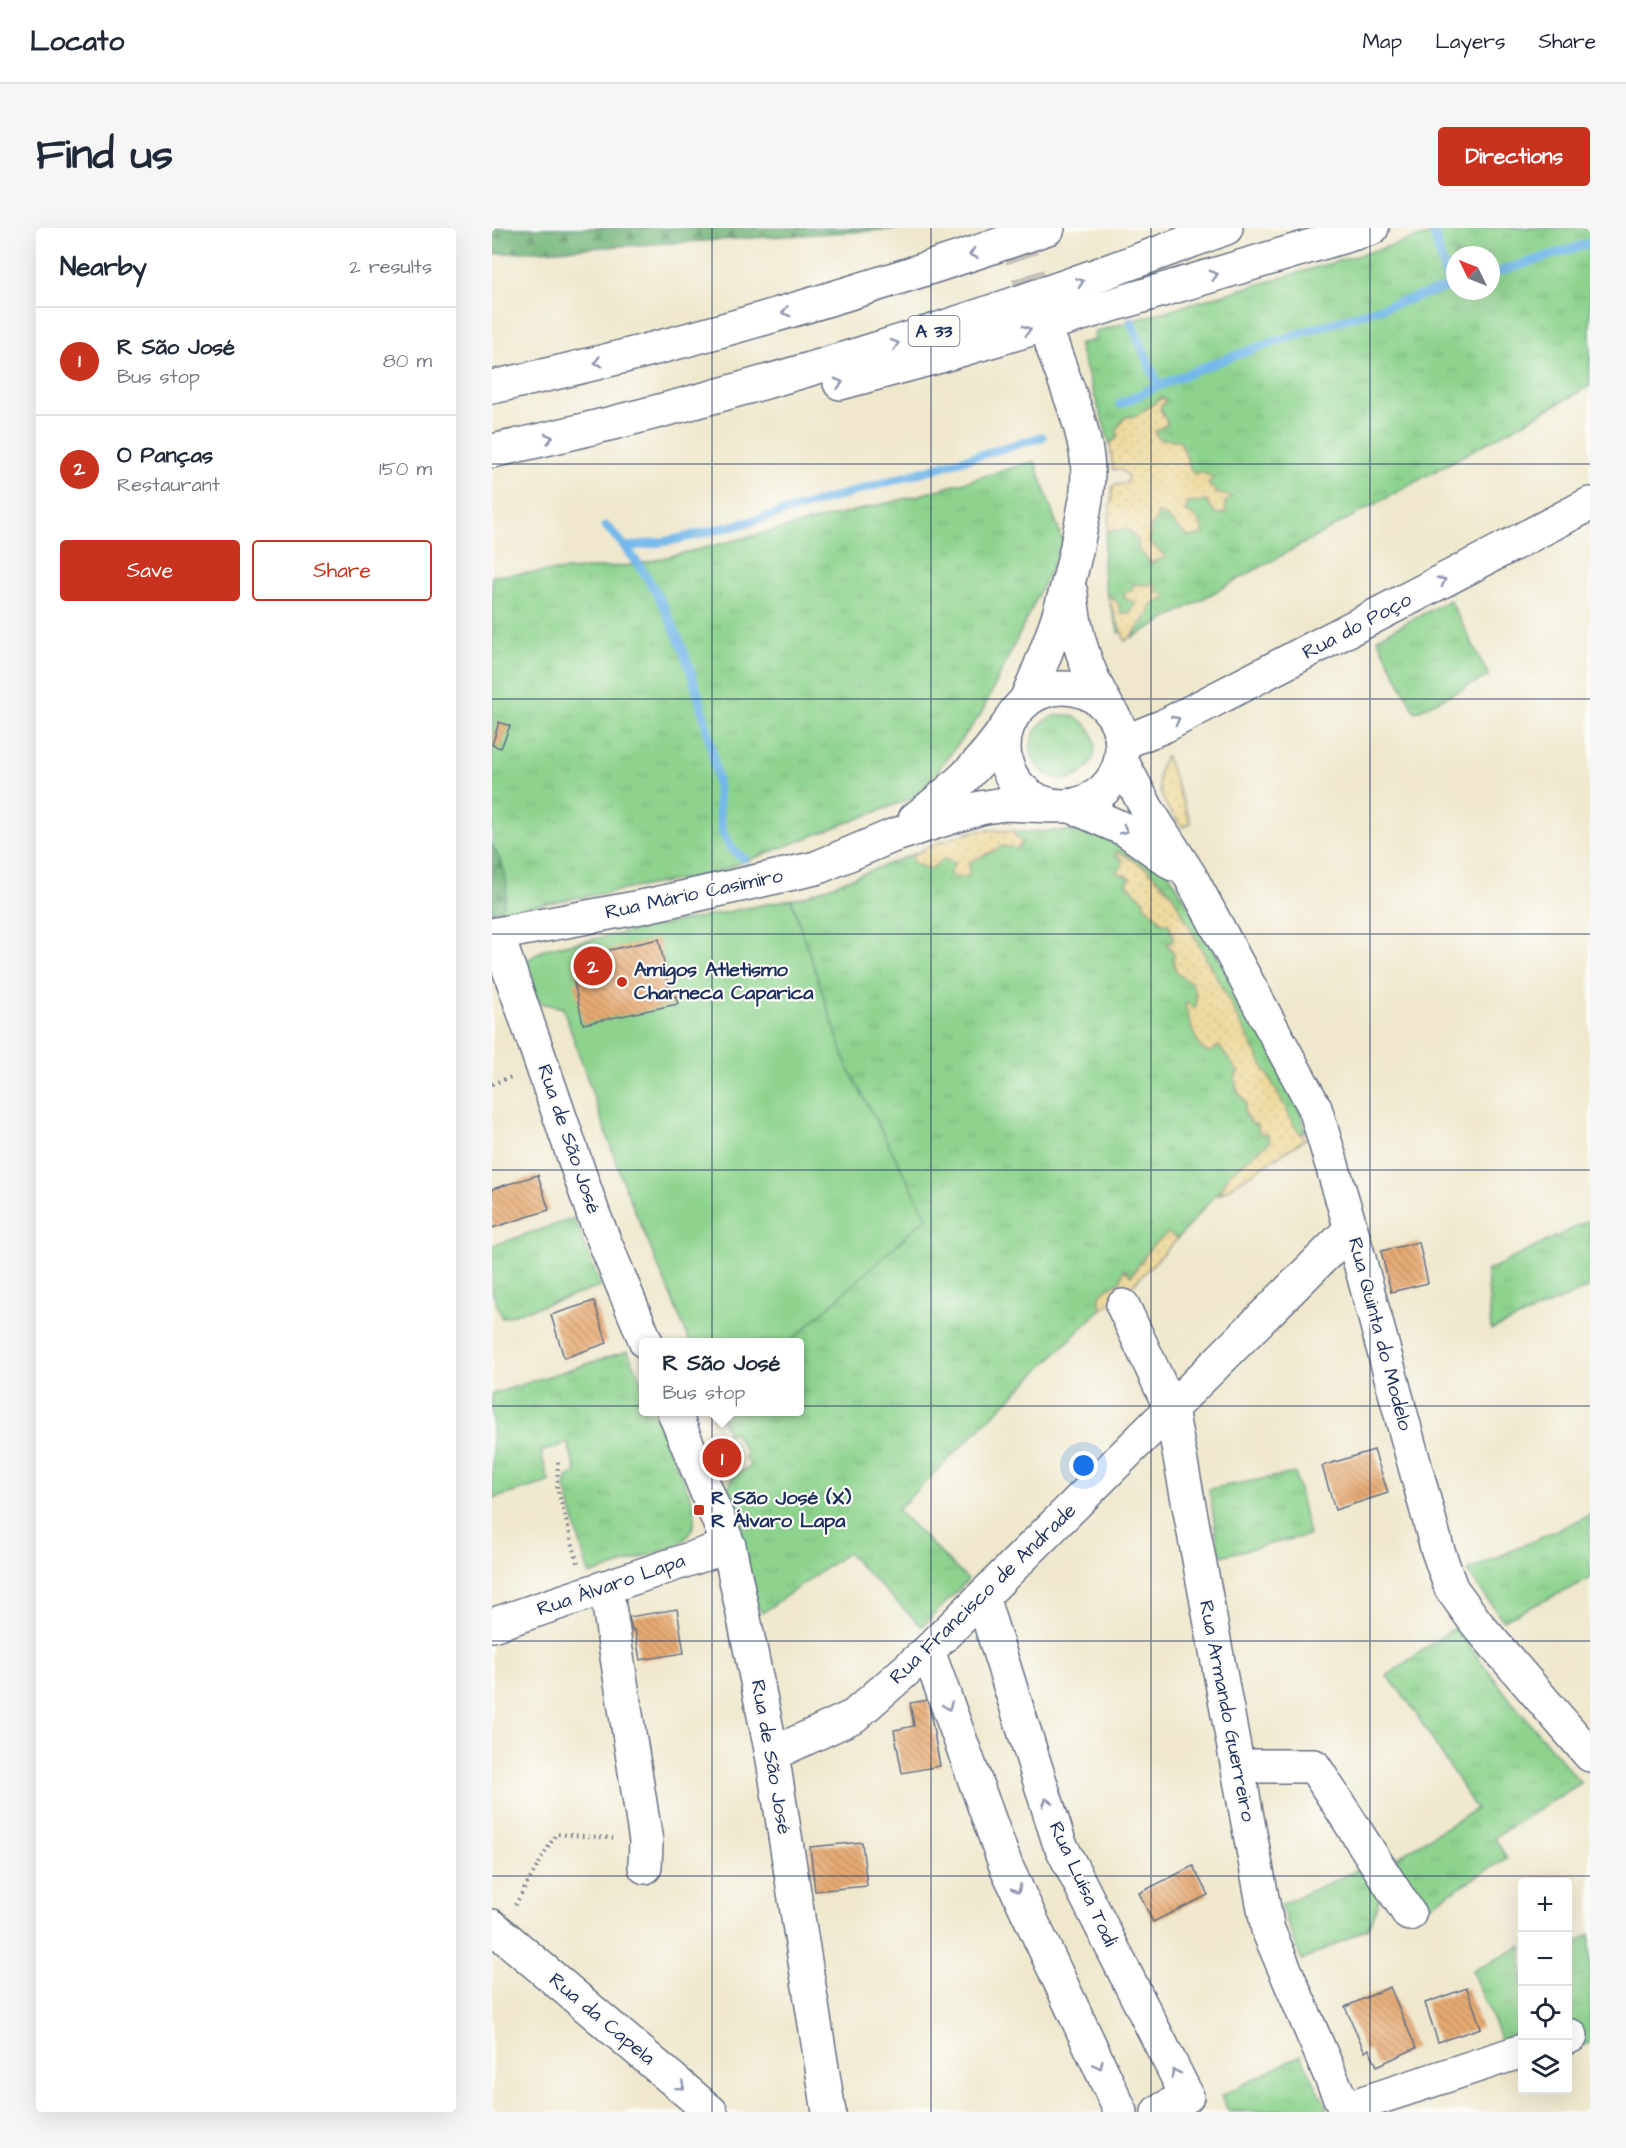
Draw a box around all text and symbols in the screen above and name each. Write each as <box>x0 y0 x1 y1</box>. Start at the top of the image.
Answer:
text: Locato <box>30 22 124 61</box>
text: Map <box>1362 27 1402 56</box>
text: Layers <box>1435 27 1505 56</box>
text: Share <box>1538 27 1596 56</box>
text: Find us <box>36 127 173 185</box>
button: Directions <box>1438 127 1590 186</box>
north arrow <box>1446 246 1500 300</box>
one-way arrow <box>968 247 979 260</box>
text: Nearby <box>60 249 147 285</box>
text: 2 results <box>349 253 432 281</box>
one-way arrow <box>1208 270 1219 282</box>
one-way arrow <box>1074 276 1085 289</box>
one-way arrow <box>781 304 791 317</box>
road number: A 33 <box>908 316 960 346</box>
one-way arrow <box>1021 325 1032 337</box>
text: R São José <box>117 332 235 363</box>
one-way arrow <box>889 339 900 351</box>
text: 1 <box>78 347 81 375</box>
text: 80 m <box>383 347 432 375</box>
one-way arrow <box>593 355 603 368</box>
text: Bus stop <box>117 363 200 391</box>
one-way arrow <box>834 378 844 391</box>
one-way arrow <box>544 433 554 446</box>
text: O Panças <box>117 440 213 471</box>
text: 2 <box>74 455 85 483</box>
text: 150 m <box>379 455 432 483</box>
text: Restaurant <box>117 471 220 499</box>
button: Save <box>60 540 240 601</box>
button: Share <box>252 540 432 601</box>
one-way arrow <box>1435 577 1446 589</box>
street label: Rua do Poço <box>1297 585 1417 667</box>
one-way arrow <box>1169 716 1180 727</box>
one-way arrow <box>1118 823 1128 834</box>
street label: Rua Mário Casimiro <box>603 861 785 927</box>
pin: 2 <box>574 944 612 988</box>
place label: Amigos Atletismo Charneca Caparica <box>634 956 814 1007</box>
marker: Amigos Atletismo Charneca Caparica <box>615 975 629 989</box>
street label: Rua de São José <box>530 1060 608 1218</box>
street label: Rua Quinta do Modelo <box>1341 1234 1419 1434</box>
popup <box>639 1338 804 1416</box>
text: R São José <box>663 1348 780 1379</box>
text: Bus stop <box>663 1379 745 1407</box>
pin: 1 <box>702 1436 742 1480</box>
your location <box>1069 1451 1098 1480</box>
place label: R São José (X) R Álvaro Lapa <box>711 1484 851 1535</box>
street label: Rua Francisco de Andrade <box>883 1497 1083 1691</box>
marker: R São José (X) R Álvaro Lapa <box>692 1503 706 1517</box>
street label: Rua Álvaro Lapa <box>533 1547 689 1623</box>
street label: Rua Armando Guerreiro <box>1192 1598 1262 1824</box>
street label: Rua de São José <box>744 1677 798 1837</box>
one-way arrow <box>941 1700 954 1711</box>
one-way arrow <box>1042 1797 1054 1808</box>
street label: Rua Luísa Todi <box>1042 1817 1124 1951</box>
map controls <box>1518 1878 1572 2094</box>
button: + <box>1518 1878 1572 1932</box>
one-way arrow <box>1010 1882 1022 1893</box>
button: − <box>1518 1932 1572 1986</box>
street label: Rua da Capela <box>543 1966 661 2072</box>
button: locate <box>1518 1986 1572 2040</box>
button: layers <box>1518 2040 1572 2094</box>
one-way arrow <box>1092 2059 1104 2070</box>
one-way arrow <box>1171 2068 1183 2079</box>
one-way arrow <box>674 2079 685 2090</box>

